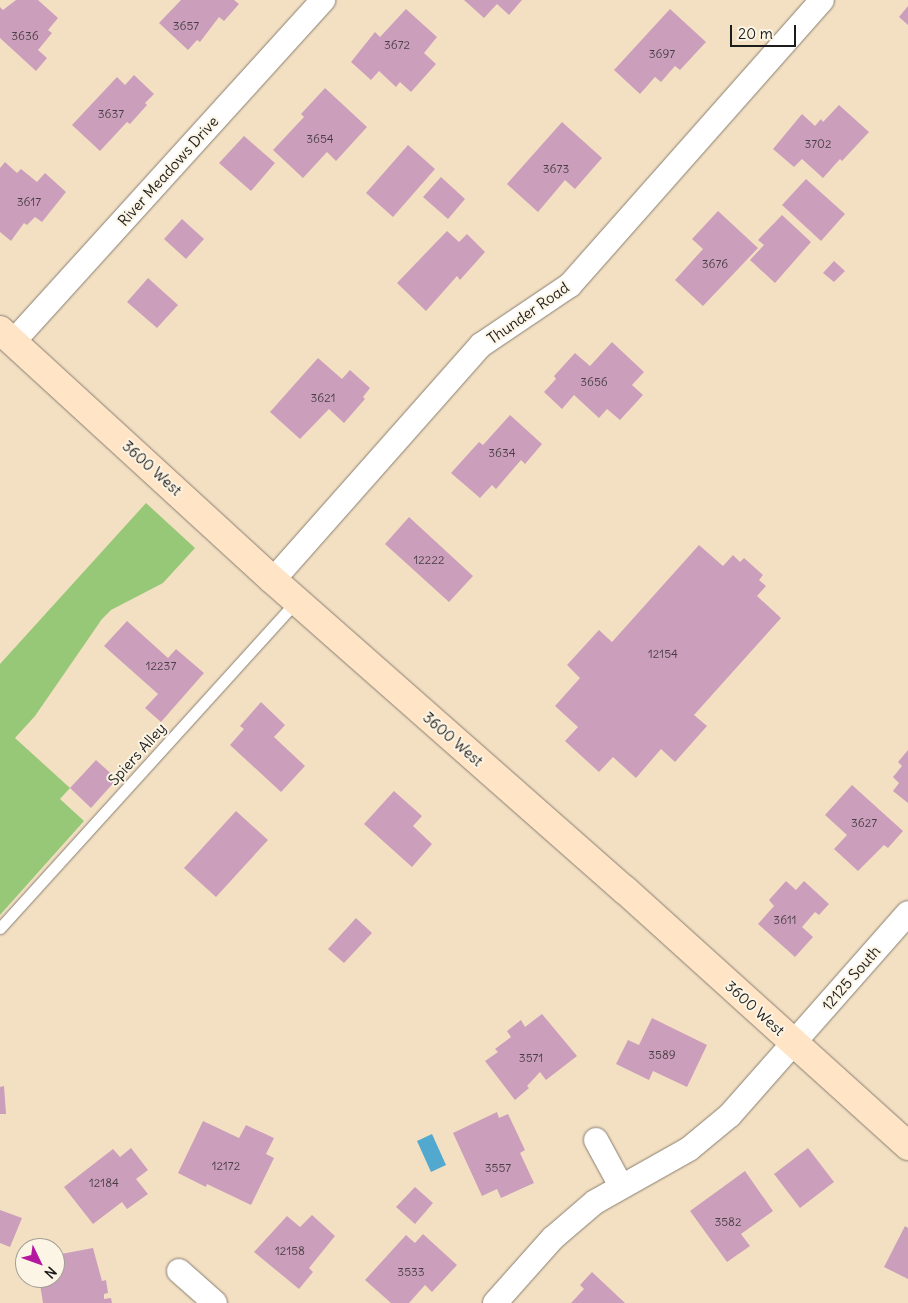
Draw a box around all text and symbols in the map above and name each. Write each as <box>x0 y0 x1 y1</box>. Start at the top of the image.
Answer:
scale bar <box>733 15 799 47</box>
house number: 3657 <box>173 19 199 33</box>
text: 20 m <box>738 24 773 43</box>
house number: 3636 <box>11 29 39 43</box>
house number: 3672 <box>384 38 410 52</box>
house number: 3697 <box>649 47 675 61</box>
house number: 3637 <box>98 107 124 121</box>
street label: River Meadows Drive <box>114 112 222 230</box>
house number: 3654 <box>306 132 334 146</box>
house number: 3702 <box>804 137 832 151</box>
house number: 3673 <box>543 162 569 176</box>
house number: 3617 <box>17 195 41 209</box>
house number: 3676 <box>702 257 728 271</box>
street label: Thunder Road <box>484 278 572 348</box>
house number: 3656 <box>580 375 608 389</box>
house number: 3621 <box>310 391 336 405</box>
street label: 3600 West <box>119 437 185 499</box>
house number: 3634 <box>488 446 516 460</box>
house number: 12222 <box>413 553 445 567</box>
house number: 12154 <box>648 647 678 661</box>
house number: 12237 <box>146 659 176 673</box>
street label: 3600 West <box>419 708 487 770</box>
street label: Spiers Alley <box>104 719 170 789</box>
house number: 3627 <box>851 816 877 830</box>
house number: 3611 <box>773 913 797 927</box>
street label: 12125 South <box>818 942 884 1014</box>
street label: 3600 West <box>722 977 788 1039</box>
house number: 3589 <box>648 1048 676 1062</box>
house number: 3571 <box>519 1051 543 1065</box>
house number: 12172 <box>212 1159 240 1173</box>
house number: 3557 <box>485 1161 511 1175</box>
house number: 12184 <box>89 1176 119 1190</box>
house number: 3582 <box>714 1215 742 1229</box>
north arrow <box>15 1238 65 1288</box>
house number: 12158 <box>275 1244 305 1258</box>
text: N <box>40 1263 60 1282</box>
house number: 3533 <box>397 1265 425 1279</box>

